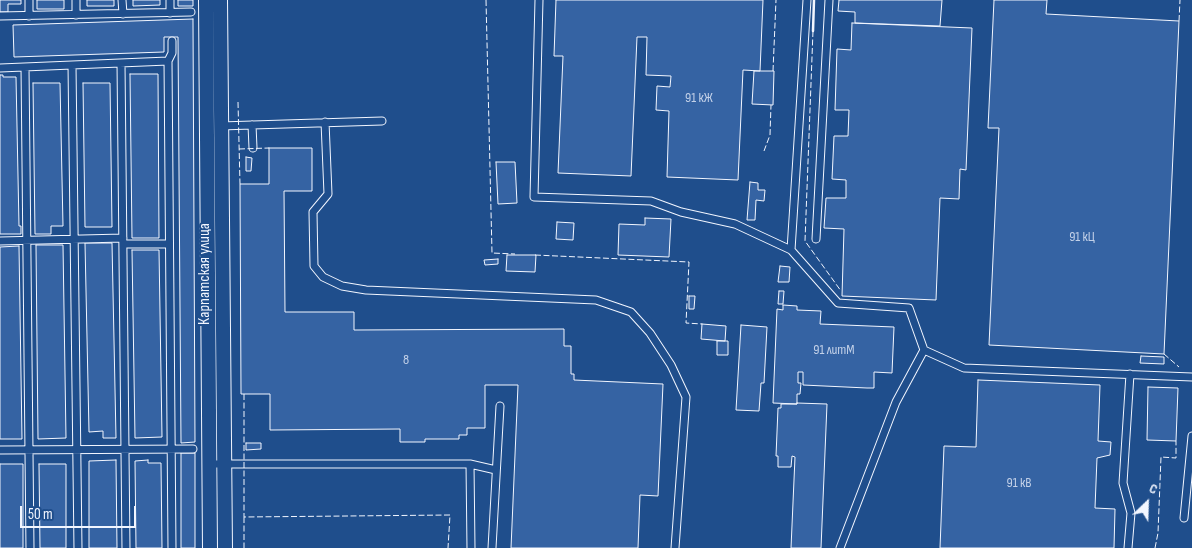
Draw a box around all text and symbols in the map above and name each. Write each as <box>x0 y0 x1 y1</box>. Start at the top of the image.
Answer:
house number: 91 кЖ <box>685 90 713 106</box>
street label: Карпатская улица <box>195 223 215 325</box>
house number: 91 кЦ <box>1069 229 1095 245</box>
house number: 91 литМ <box>813 342 855 358</box>
house number: 8 <box>403 352 409 368</box>
house number: 91 кВ <box>1007 475 1031 491</box>
north arrow <box>1122 478 1172 528</box>
text: С <box>1147 480 1160 498</box>
scale bar <box>22 496 139 528</box>
text: 50 m <box>28 505 53 524</box>

